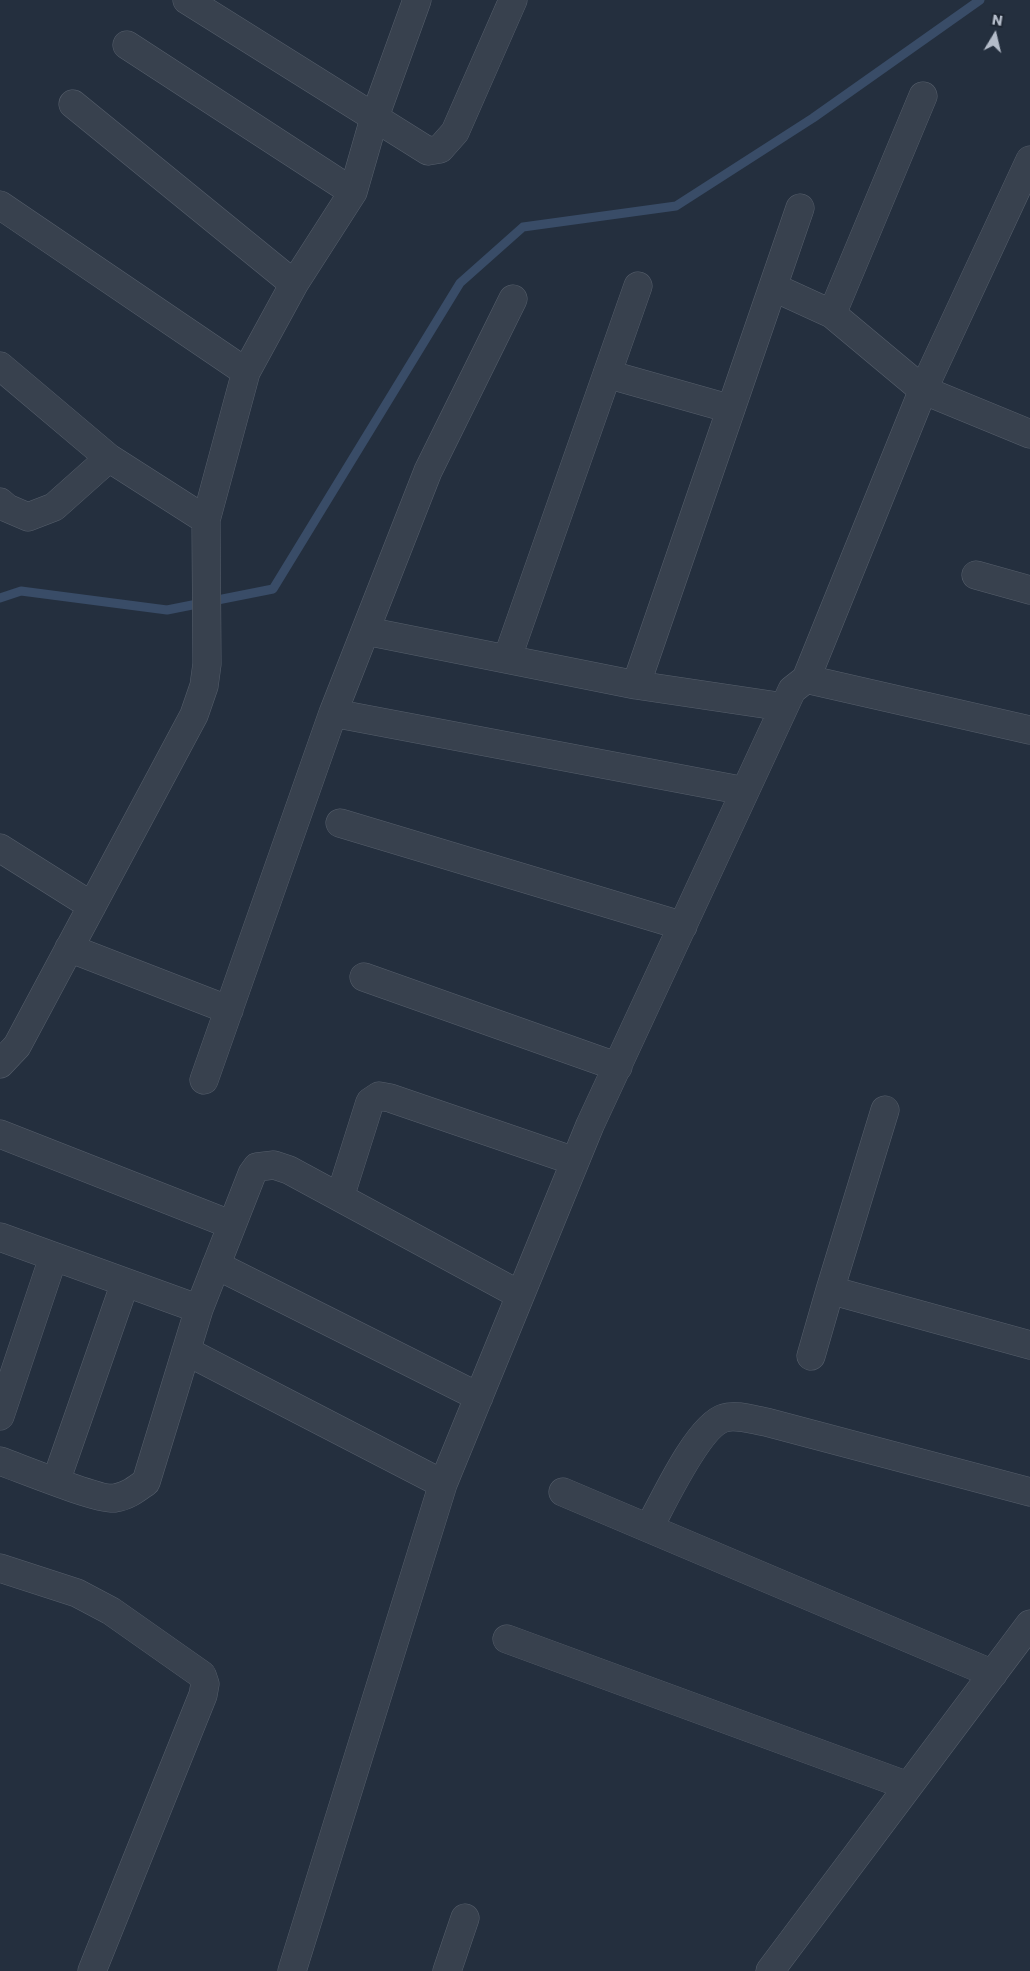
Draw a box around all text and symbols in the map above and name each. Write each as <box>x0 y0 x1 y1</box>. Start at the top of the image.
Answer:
text: N <box>991 9 1004 31</box>
north arrow <box>970 10 1020 60</box>

